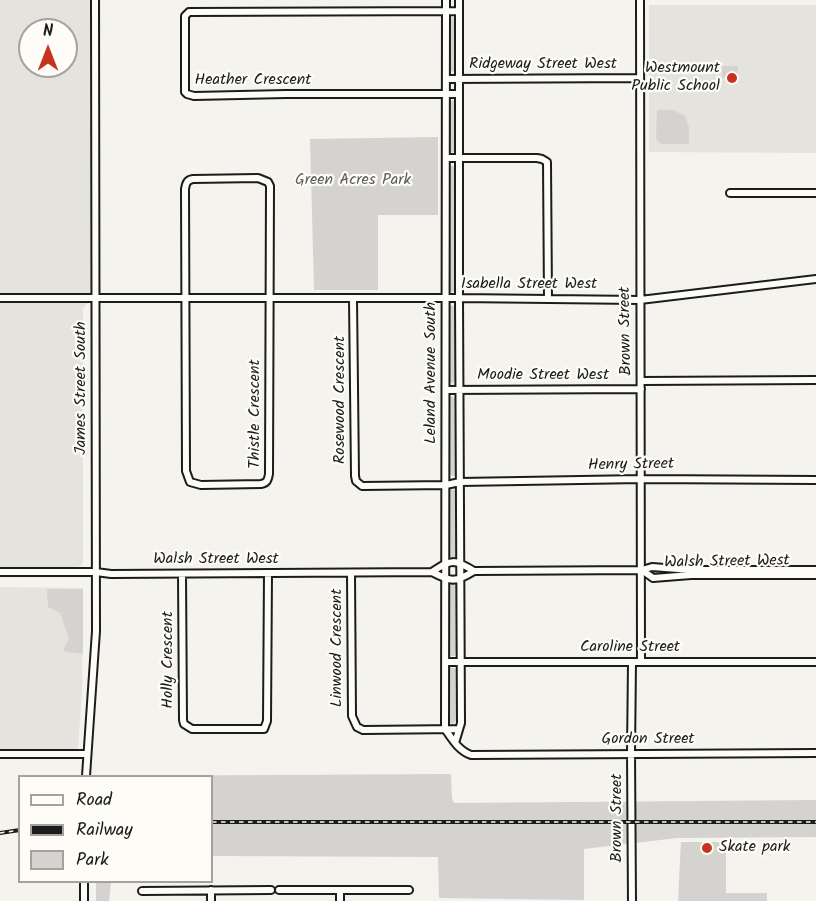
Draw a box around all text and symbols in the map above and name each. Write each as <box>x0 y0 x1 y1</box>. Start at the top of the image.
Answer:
north arrow <box>18 18 78 78</box>
text: N <box>43 19 53 44</box>
street label: Ridgeway Street West <box>469 55 617 75</box>
place label: Westmount Public School <box>631 59 720 97</box>
street label: Heather Crescent <box>194 71 312 91</box>
marker: Westmount Public School <box>725 71 739 85</box>
park label: Green Acres Park <box>295 171 411 191</box>
street label: Isabella Street West <box>461 275 597 295</box>
street label: Brown Street <box>617 286 637 376</box>
street label: Leland Avenue South <box>422 302 442 444</box>
street label: James Street South <box>72 321 92 455</box>
street label: Rosewood Crescent <box>331 336 351 464</box>
street label: Thistle Crescent <box>246 359 266 469</box>
street label: Moodie Street West <box>477 366 609 386</box>
street label: Henry Street <box>588 456 674 476</box>
street label: Walsh Street West <box>153 550 279 570</box>
street label: Walsh Street West <box>664 552 790 574</box>
street label: Linwood Crescent <box>328 589 348 707</box>
street label: Holly Crescent <box>159 611 179 709</box>
street label: Caroline Street <box>580 638 680 658</box>
street label: Gordon Street <box>601 730 695 750</box>
street label: Brown Street <box>608 773 628 863</box>
legend <box>18 775 213 883</box>
text: Road <box>76 786 112 815</box>
text: Railway <box>76 816 133 845</box>
place label: Skate park <box>719 838 790 858</box>
marker: Skate park <box>700 841 714 855</box>
text: Park <box>76 846 109 875</box>

